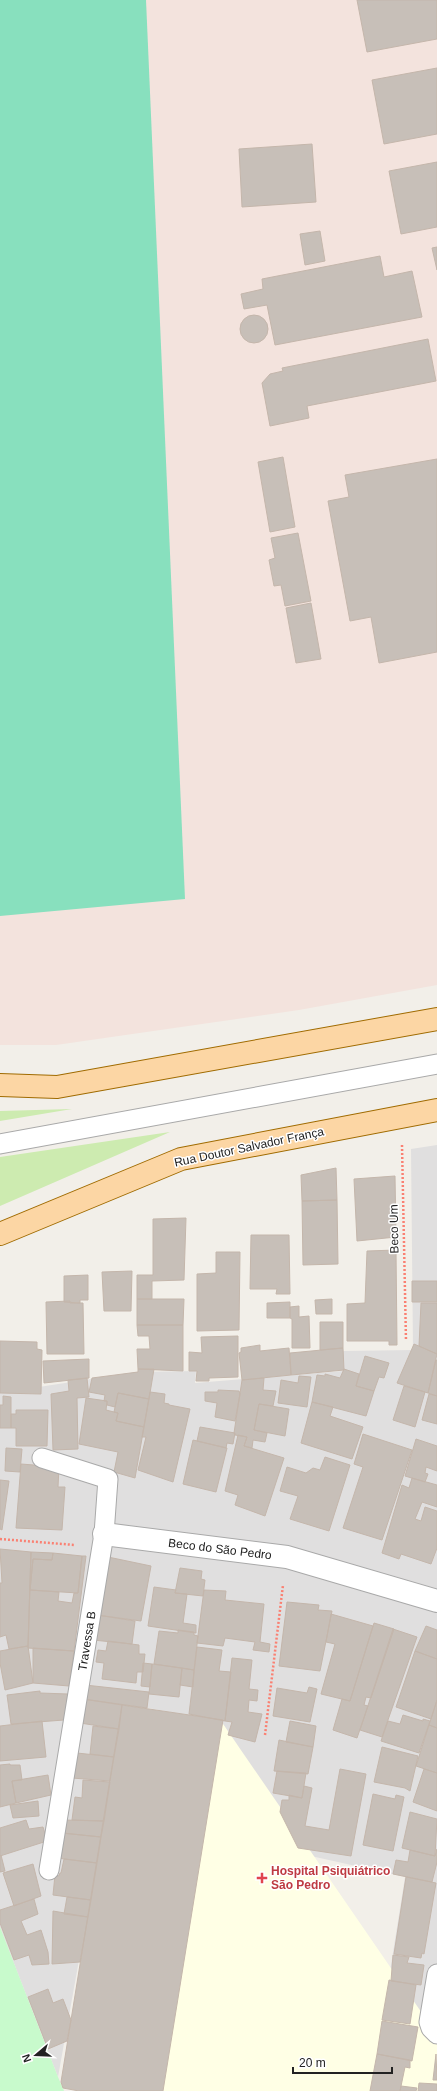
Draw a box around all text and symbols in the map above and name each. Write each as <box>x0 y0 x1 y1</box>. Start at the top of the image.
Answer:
street label: Rua Doutor Salvador França <box>173 1124 325 1170</box>
street label: Beco Um <box>387 1204 401 1254</box>
street label: Beco do São Pedro <box>167 1536 273 1562</box>
street label: Travessa B <box>75 1610 99 1672</box>
place label: Hospital Psiquiátrico São Pedro <box>271 1864 390 1892</box>
marker: Hospital Psiquiátrico São Pedro <box>256 1872 268 1884</box>
north arrow <box>16 2035 56 2075</box>
scale bar <box>293 2049 392 2075</box>
text: N <box>20 2052 34 2064</box>
text: 20 m <box>299 2056 326 2070</box>

